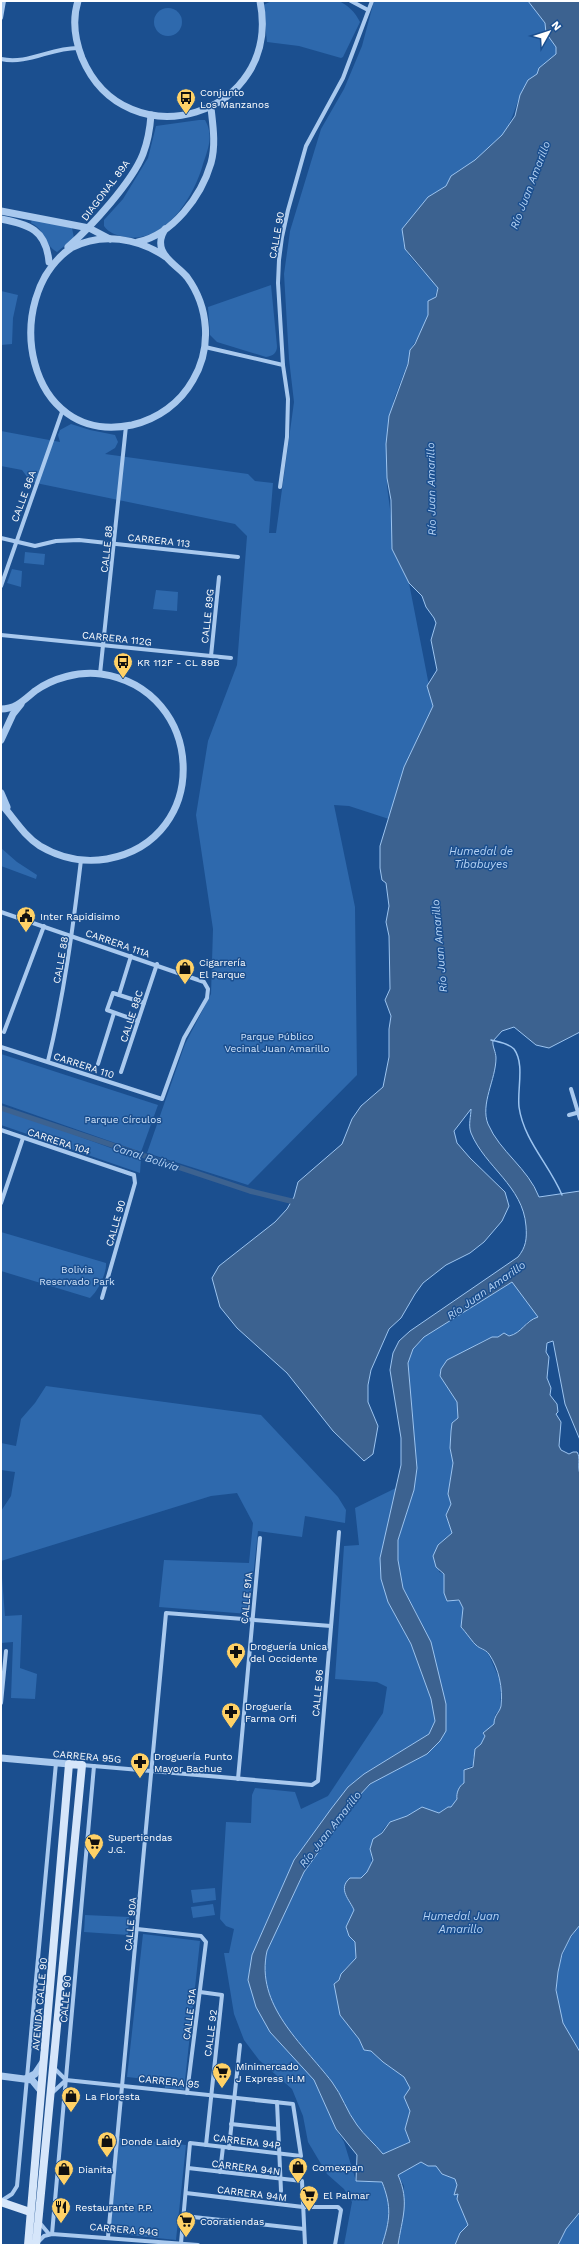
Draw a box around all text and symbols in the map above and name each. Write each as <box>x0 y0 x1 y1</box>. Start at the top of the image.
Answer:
north arrow <box>529 12 569 52</box>
text: N <box>549 19 564 33</box>
bus stop icon: Conjunto Los Manzanos <box>175 87 197 115</box>
place label: Conjunto Los Manzanos <box>200 87 269 110</box>
water label: Río Juan Amarillo <box>508 139 553 231</box>
street label: DIAGONAL 89A <box>79 157 132 223</box>
street label: CALLE 90 <box>267 211 286 259</box>
water label: Río Juan Amarillo <box>424 442 439 536</box>
street label: CALLE 86A <box>9 469 38 523</box>
street label: CALLE 88 <box>99 525 114 573</box>
street label: CARRERA 113 <box>127 532 191 549</box>
street label: CALLE 89G <box>199 588 216 644</box>
street label: CARRERA 112G <box>82 629 152 648</box>
bus stop icon: KR 112F - CL 89B <box>112 651 134 679</box>
place label: KR 112F - CL 89B <box>137 657 220 668</box>
water label: Humedal de Tibabuyes <box>449 845 513 871</box>
water label: Río Juan Amarillo <box>429 899 450 993</box>
public building icon: Inter Rapidisimo <box>15 905 37 933</box>
place label: Inter Rapidisimo <box>40 911 120 922</box>
street label: CARRERA 111A <box>84 927 152 960</box>
street label: CALLE 88 <box>51 936 70 984</box>
shop icon: Cigarrería El Parque <box>174 957 196 985</box>
place label: Cigarrería El Parque <box>199 957 246 980</box>
street label: CALLE 88C <box>118 988 145 1044</box>
park label: Parque Público Vecinal Juan Amarillo <box>224 1031 330 1054</box>
street label: CARRERA 110 <box>52 1050 116 1080</box>
park label: Parque Círculos <box>85 1114 161 1125</box>
street label: CARRERA 104 <box>26 1126 92 1157</box>
water label: Canal Bolivia <box>111 1141 181 1174</box>
street label: CALLE 90 <box>104 1199 127 1248</box>
water label: Río Juan Amarillo <box>444 1258 528 1322</box>
park label: Bolivia Reservado Park <box>39 1264 115 1287</box>
street label: CALLE 91A <box>239 1571 254 1624</box>
pharmacy icon: Droguería Unica del Occidente <box>225 1641 247 1669</box>
place label: Droguería Unica del Occidente <box>250 1641 327 1664</box>
street label: CALLE 96 <box>310 1669 325 1717</box>
pharmacy icon: Droguería Farma Orfi <box>220 1701 242 1729</box>
place label: Droguería Farma Orfi <box>245 1701 297 1724</box>
street label: CARRERA 95G <box>52 1748 122 1765</box>
pharmacy icon: Droguería Punto Mayor Bachue <box>129 1751 151 1779</box>
place label: Droguería Punto Mayor Bachue <box>154 1751 233 1774</box>
water label: Río Juan Amarillo <box>297 1789 364 1870</box>
supermarket icon: Supertiendas J.G. <box>83 1832 105 1860</box>
place label: Supertiendas J.G. <box>108 1832 172 1855</box>
street label: CALLE 90A <box>123 1896 138 1952</box>
water label: Humedal Juan Amarillo <box>423 1910 499 1936</box>
street label: AVENIDA CALLE 90 <box>30 1957 49 2051</box>
street label: CALLE 90 <box>58 1975 73 2023</box>
street label: CALLE 91A <box>181 1987 198 2040</box>
street label: CALLE 92 <box>202 2009 219 2057</box>
supermarket icon: Minimercado J Express H.M <box>211 2061 233 2089</box>
place label: Minimercado J Express H.M <box>236 2061 305 2084</box>
street label: CARRERA 95 <box>138 2073 200 2090</box>
shop icon: La Floresta <box>60 2085 82 2113</box>
place label: La Floresta <box>85 2091 140 2102</box>
shop icon: Donde Laidy <box>96 2130 118 2158</box>
street label: CARRERA 94P <box>213 2132 281 2151</box>
place label: Donde Laidy <box>121 2136 182 2147</box>
shop icon: Comexpan <box>287 2156 309 2184</box>
shop icon: Dianita <box>53 2158 75 2186</box>
street label: CARRERA 94N <box>211 2158 281 2177</box>
place label: Comexpan <box>312 2162 363 2173</box>
place label: Dianita <box>78 2164 113 2175</box>
street label: CARRERA 94M <box>216 2184 287 2203</box>
supermarket icon: El Palmar <box>298 2184 320 2212</box>
place label: El Palmar <box>323 2190 370 2201</box>
restaurant icon: Restaurante P.P. <box>50 2196 72 2224</box>
place label: Restaurante P.P. <box>75 2202 153 2213</box>
supermarket icon: Cooratiendas <box>175 2210 197 2238</box>
place label: Cooratiendas <box>200 2216 264 2227</box>
street label: CARRERA 94G <box>89 2221 159 2238</box>

